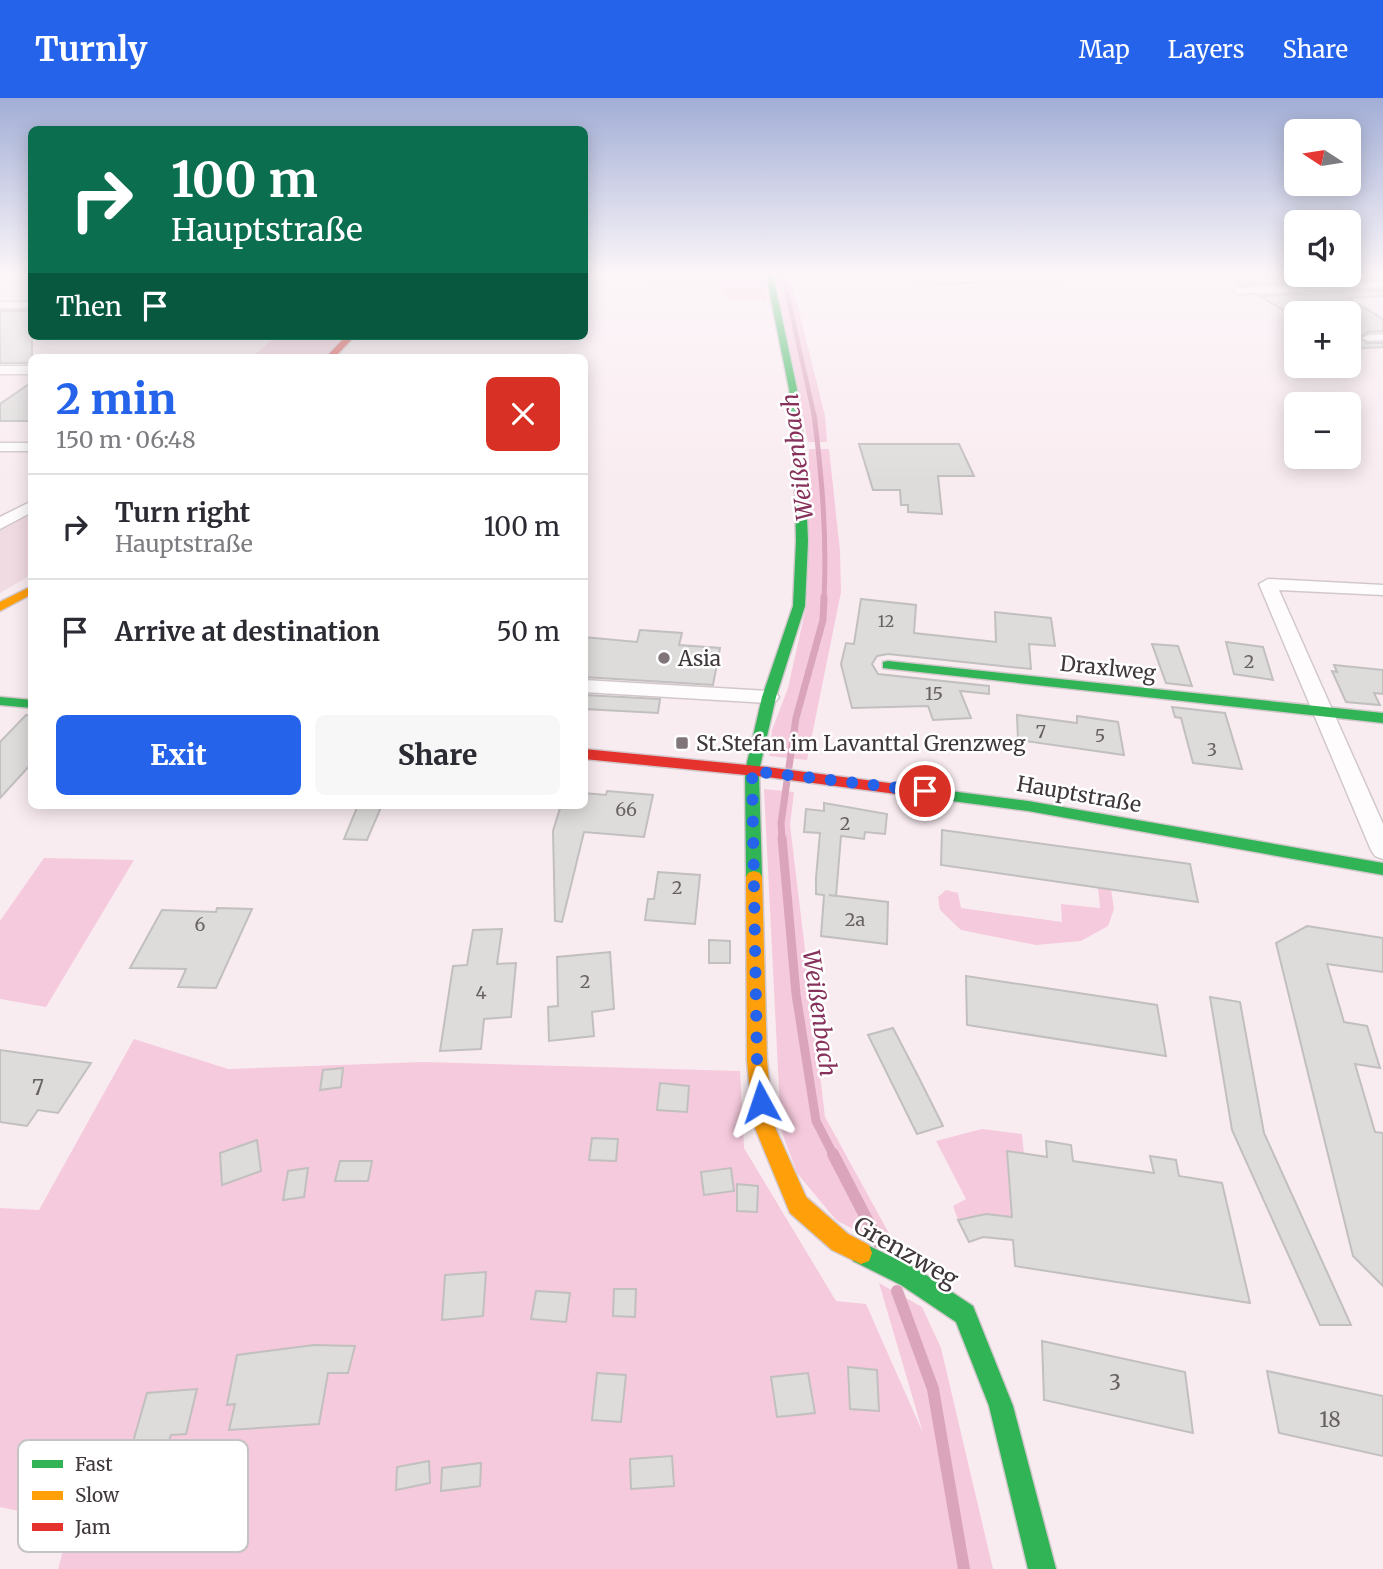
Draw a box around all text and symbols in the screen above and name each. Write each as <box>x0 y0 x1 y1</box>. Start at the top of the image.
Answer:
text: Turnly <box>35 29 147 70</box>
text: Map <box>1079 34 1130 65</box>
text: Layers <box>1168 34 1244 65</box>
text: Share <box>1282 34 1348 65</box>
north arrow <box>1284 119 1362 196</box>
map controls <box>1284 119 1361 469</box>
text: 100 m <box>171 149 318 210</box>
icon: right <box>56 154 147 245</box>
text: Hauptstraße <box>171 210 363 250</box>
button: sound <box>1284 210 1361 287</box>
icon: arrive <box>136 287 174 325</box>
text: Then <box>56 290 122 323</box>
button: + <box>1284 301 1361 378</box>
text: 2 min <box>56 373 176 425</box>
button: close <box>486 377 560 451</box>
water label: Weißenbach <box>775 392 819 522</box>
button: − <box>1284 392 1361 469</box>
text: 150 m · 06:48 <box>56 425 196 454</box>
text: Turn right <box>115 496 250 529</box>
icon: right <box>56 508 94 546</box>
text: 100 m <box>484 510 560 543</box>
text: Hauptstraße <box>115 529 253 558</box>
house number: 12 <box>878 611 894 631</box>
icon: arrive <box>56 613 94 651</box>
text: Arrive at destination <box>115 615 380 648</box>
text: 50 m <box>496 615 560 648</box>
place label: Asia <box>677 645 721 672</box>
marker: Asia <box>656 650 672 666</box>
street label: Draxlweg <box>1059 650 1158 687</box>
house number: 2 <box>1244 650 1254 673</box>
house number: 15 <box>925 682 943 705</box>
button: Exit <box>56 715 301 795</box>
button: Share <box>315 715 560 795</box>
house number: 7 <box>1036 720 1046 743</box>
house number: 5 <box>1095 724 1105 747</box>
place label: St.Stefan im Lavanttal Grenzweg <box>696 730 1026 757</box>
marker: St.Stefan im Lavanttal Grenzweg <box>674 735 690 751</box>
house number: 3 <box>1207 738 1217 761</box>
pin <box>895 761 955 821</box>
street label: Hauptstraße <box>1015 770 1143 818</box>
icon: arrive <box>906 772 944 810</box>
house number: 66 <box>615 798 637 821</box>
house number: 2 <box>840 812 850 835</box>
house number: 2 <box>672 876 682 899</box>
house number: 2a <box>845 908 866 931</box>
house number: 6 <box>195 913 206 936</box>
water label: Weißenbach <box>797 948 843 1078</box>
house number: 2 <box>580 970 590 993</box>
house number: 4 <box>475 981 487 1004</box>
position arrow <box>724 1065 798 1139</box>
house number: 7 <box>32 1074 44 1101</box>
street label: Grenzweg <box>848 1210 964 1295</box>
house number: 3 <box>1109 1369 1121 1396</box>
house number: 18 <box>1319 1406 1341 1433</box>
legend <box>18 1440 248 1552</box>
text: Fast <box>75 1452 113 1476</box>
text: Slow <box>75 1483 120 1507</box>
text: Jam <box>74 1515 111 1539</box>

